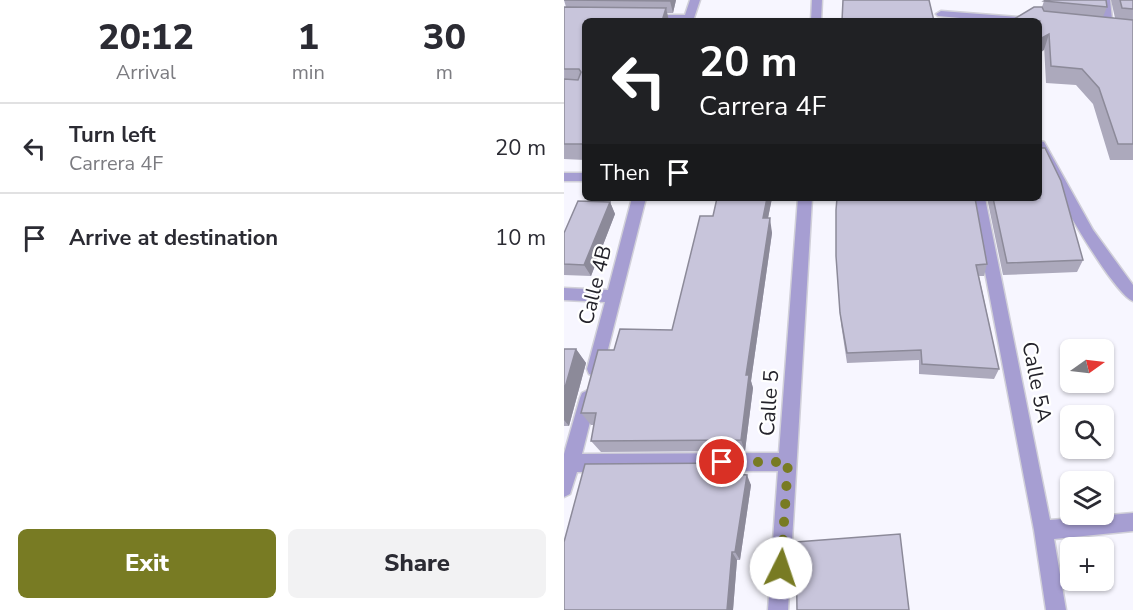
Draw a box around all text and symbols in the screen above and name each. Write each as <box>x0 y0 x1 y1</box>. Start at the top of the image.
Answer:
text: 20:12 <box>98 13 194 62</box>
text: 1 <box>297 13 319 62</box>
text: 30 <box>423 13 466 62</box>
text: 20 m <box>699 34 798 91</box>
icon: left <box>600 42 678 120</box>
text: Arrival <box>116 59 176 86</box>
text: min <box>292 59 325 86</box>
text: m <box>436 59 453 86</box>
text: Carrera 4F <box>699 88 826 125</box>
text: Turn left <box>69 120 156 150</box>
icon: left <box>18 132 51 165</box>
text: 20 m <box>495 133 546 163</box>
text: Carrera 4F <box>69 150 163 177</box>
icon: arrive <box>662 156 695 189</box>
text: Then <box>600 158 650 188</box>
icon: arrive <box>18 222 51 255</box>
text: Arrive at destination <box>69 223 278 253</box>
text: 10 m <box>495 223 546 253</box>
street label: Calle 4B <box>572 242 618 328</box>
street label: Calle 5A <box>1015 339 1059 425</box>
north arrow <box>1060 339 1114 393</box>
map controls <box>1060 339 1114 591</box>
street label: Calle 5 <box>753 369 785 437</box>
button: search <box>1060 405 1114 459</box>
pin <box>696 436 747 487</box>
icon: arrive <box>705 445 738 478</box>
button: layers <box>1060 471 1114 525</box>
button: Exit <box>18 529 276 598</box>
button: Share <box>288 529 546 598</box>
position arrow <box>749 536 813 600</box>
button: + <box>1060 537 1114 591</box>

